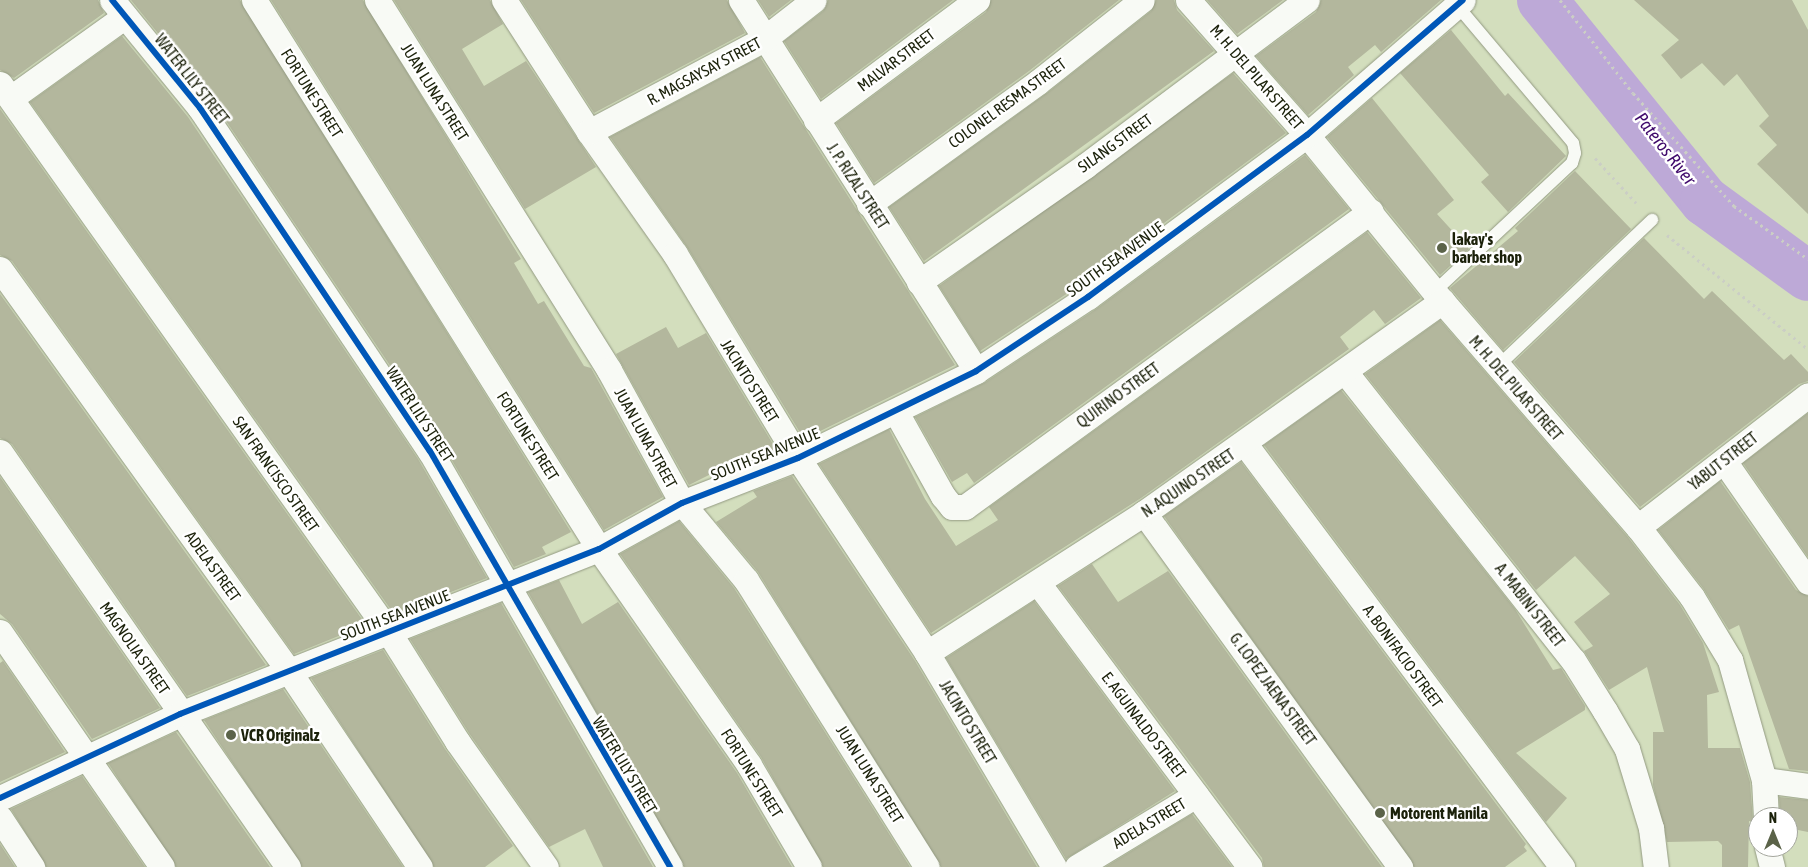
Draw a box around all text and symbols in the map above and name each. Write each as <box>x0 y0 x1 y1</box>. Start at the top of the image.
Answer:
street label: M. H. DEL PILAR STREET <box>1206 21 1308 133</box>
street label: MALVAR STREET <box>854 25 938 95</box>
street label: WATER LILY STREET <box>151 30 233 128</box>
street label: R. MAGSAYSAY STREET <box>644 33 764 109</box>
street label: JUAN LUNA STREET <box>397 40 473 144</box>
street label: FORTUNE STREET <box>277 45 347 141</box>
street label: COLONEL RESMA STREET <box>944 54 1070 152</box>
water label: Pateros River <box>1630 108 1700 190</box>
street label: SILANG STREET <box>1074 110 1156 176</box>
street label: J. P. RIZAL STREET <box>823 139 893 233</box>
street label: SOUTH SEA AVENUE <box>1063 217 1167 301</box>
place label: lakay's barber shop <box>1452 229 1522 267</box>
marker: lakay's barber shop <box>1436 242 1448 254</box>
street label: M. H. DEL PILAR STREET <box>1465 332 1567 444</box>
street label: JACINTO STREET <box>717 336 783 426</box>
street label: QUIRINO STREET <box>1073 358 1163 432</box>
street label: WATER LILY STREET <box>382 363 458 465</box>
street label: JUAN LUNA STREET <box>611 385 681 491</box>
street label: FORTUNE STREET <box>493 388 563 484</box>
street label: SAN FRANCISCO STREET <box>229 412 323 536</box>
street label: SOUTH SEA AVENUE <box>708 423 822 485</box>
street label: YABUT STREET <box>1684 428 1762 494</box>
street label: N. AQUINO STREET <box>1138 445 1238 521</box>
street label: ADELA STREET <box>181 527 245 605</box>
street label: A. MABINI STREET <box>1491 559 1569 651</box>
street label: SOUTH SEA AVENUE <box>338 585 452 645</box>
street label: MAGNOLIA STREET <box>96 598 174 698</box>
street label: A. BONIFACIO STREET <box>1359 601 1447 711</box>
street label: G. LOPEZ JAENA STREET <box>1226 629 1320 749</box>
street label: E. AGUINALDO STREET <box>1098 668 1190 782</box>
street label: JACINTO STREET <box>935 677 1001 767</box>
street label: WATER LILY STREET <box>589 713 661 817</box>
street label: JUAN LUNA STREET <box>832 722 908 826</box>
place label: VCR Originalz <box>241 725 320 745</box>
street label: FORTUNE STREET <box>717 725 787 821</box>
marker: VCR Originalz <box>225 729 237 741</box>
street label: ADELA STREET <box>1109 794 1189 852</box>
place label: Motorent Manila <box>1390 803 1488 823</box>
marker: Motorent Manila <box>1374 807 1386 819</box>
north arrow <box>1748 807 1798 857</box>
text: N <box>1769 810 1777 826</box>

